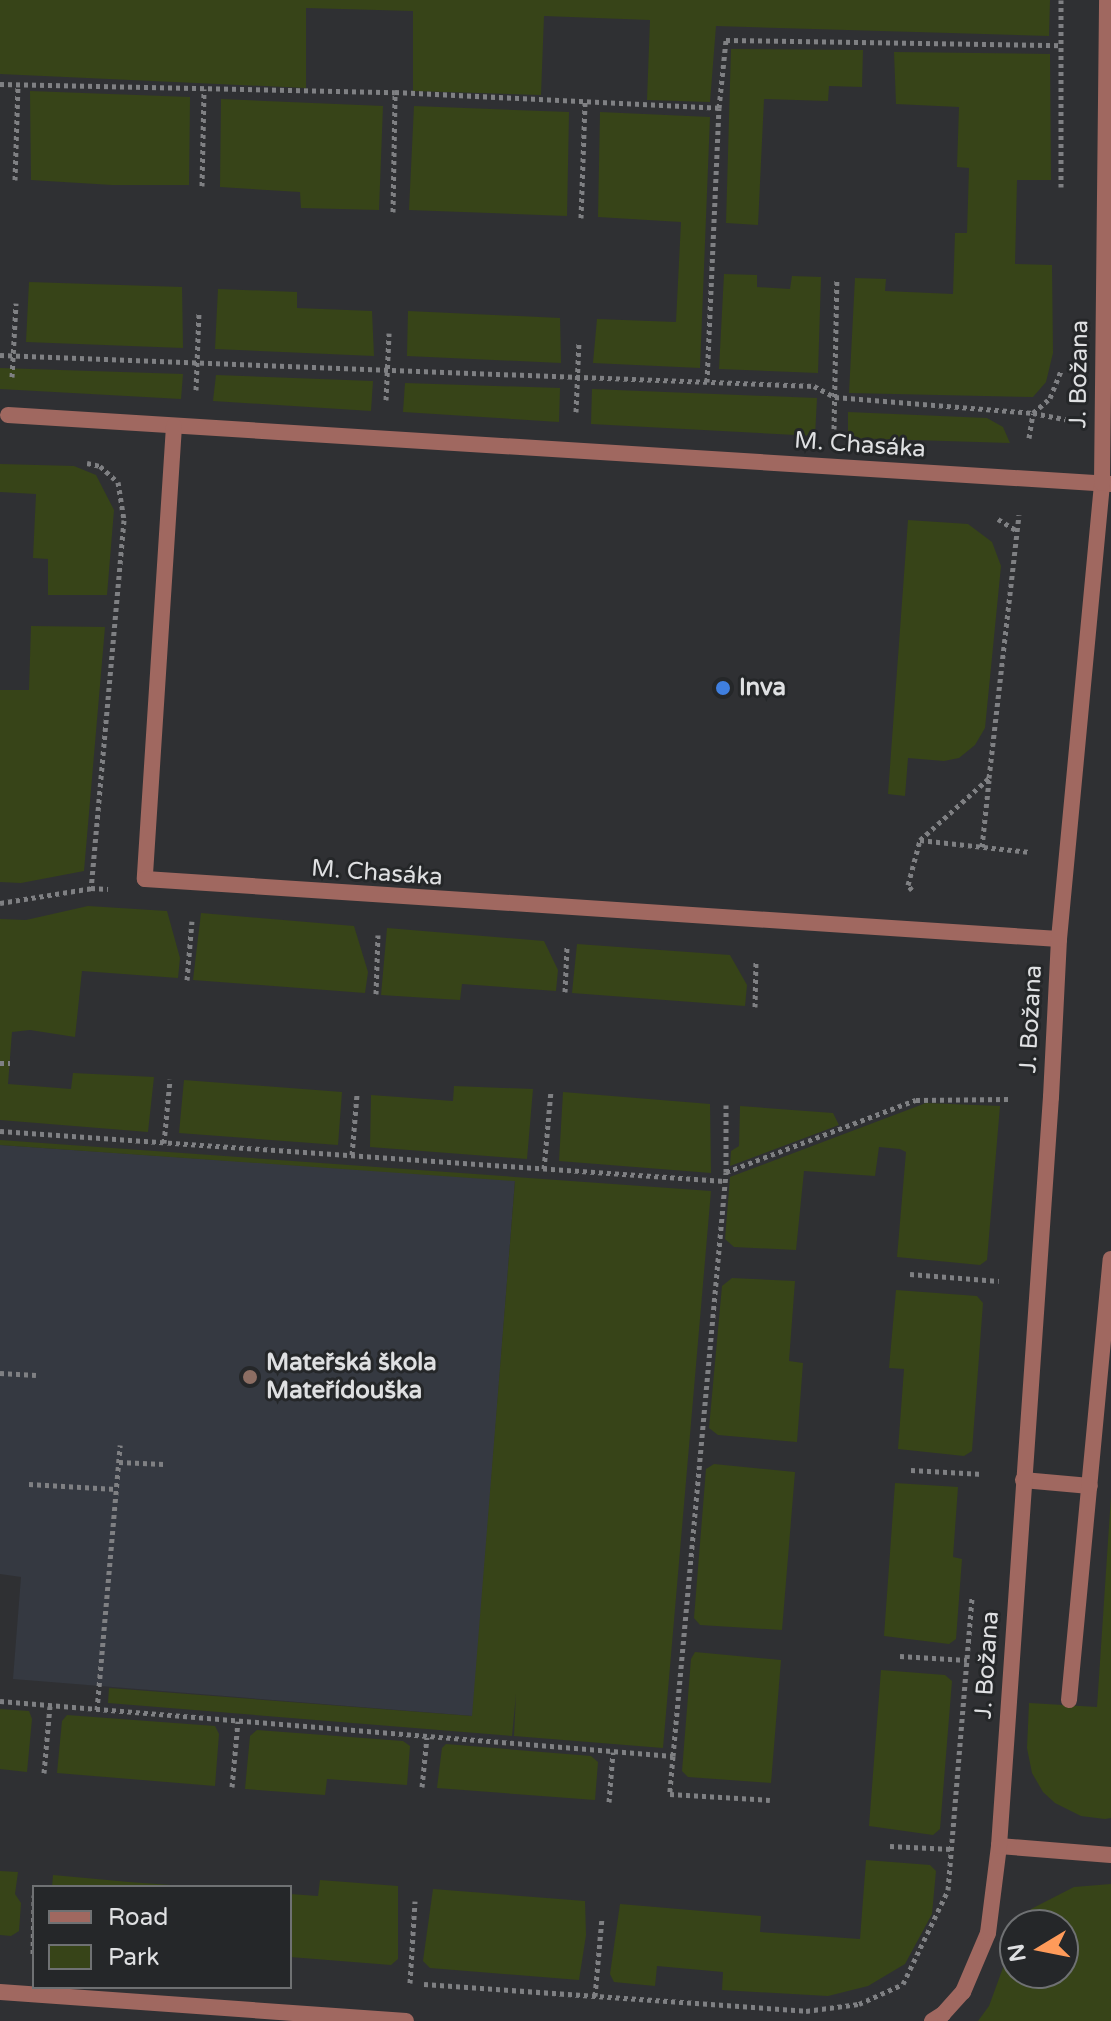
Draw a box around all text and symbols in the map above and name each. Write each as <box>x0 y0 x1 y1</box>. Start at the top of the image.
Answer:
street label: J. Božana <box>1064 320 1094 428</box>
street label: M. Chasáka <box>793 426 927 464</box>
place label: Inva <box>739 674 786 702</box>
marker: Inva <box>714 679 732 697</box>
street label: M. Chasáka <box>310 854 444 892</box>
street label: J. Božana <box>1014 964 1048 1074</box>
place label: Mateřská škola Mateřídouška <box>266 1349 437 1405</box>
marker: Mateřská škola Mateřídouška <box>241 1368 259 1386</box>
street label: J. Božana <box>969 1610 1005 1720</box>
legend <box>32 1885 292 1989</box>
text: Road <box>108 1903 168 1932</box>
north arrow <box>999 1909 1079 1989</box>
text: N <box>1003 1942 1032 1964</box>
text: Park <box>108 1943 159 1972</box>

